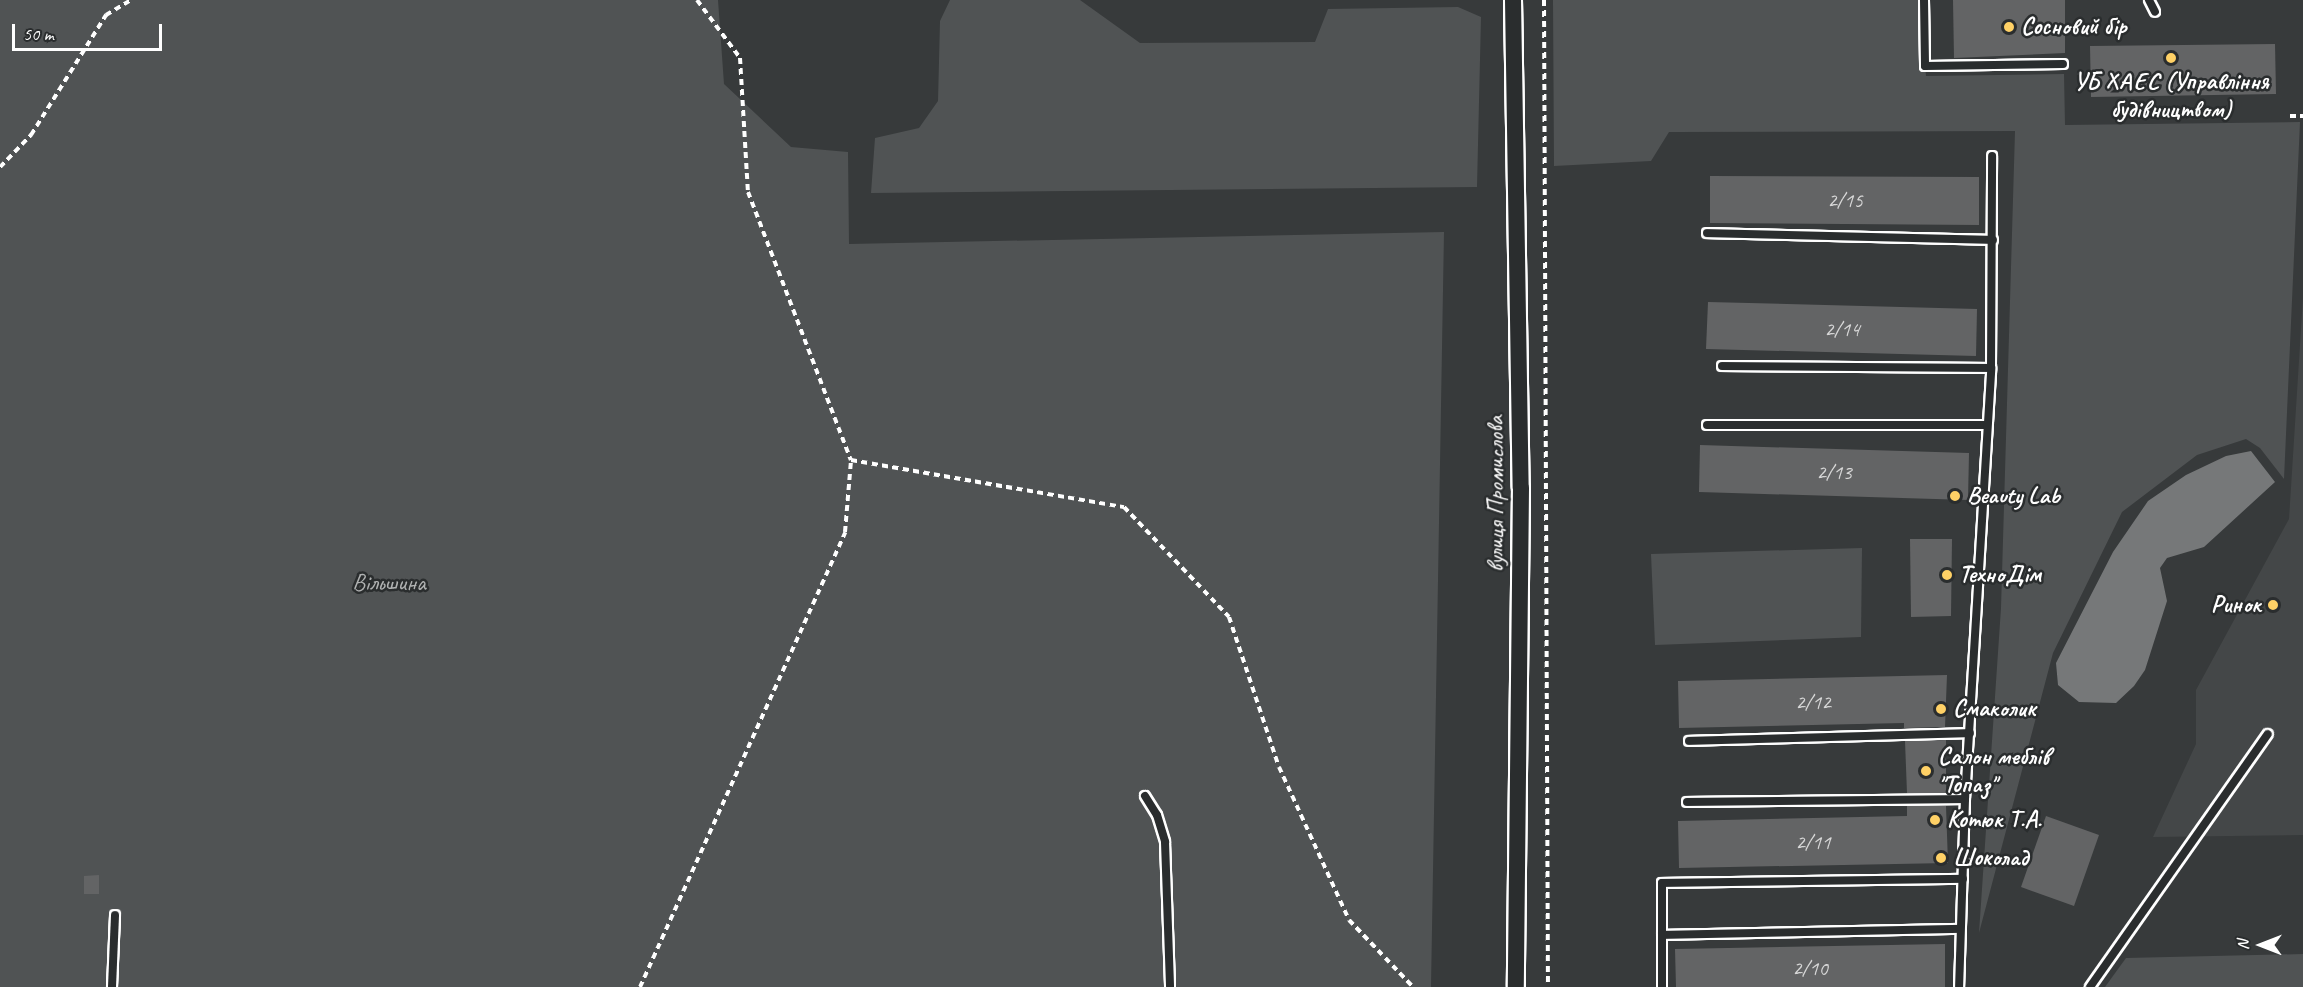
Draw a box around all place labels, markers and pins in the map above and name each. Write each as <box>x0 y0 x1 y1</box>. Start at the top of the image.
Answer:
place label: Сосновий бір <box>2021 13 2126 41</box>
marker: Сосновий бір <box>2002 20 2016 34</box>
marker: УБ ХАЕС (Управління будівництвом) <box>2164 51 2178 65</box>
place label: УБ ХАЕС (Управління будівництвом) <box>2075 68 2267 124</box>
place label: Beauty Lab <box>1967 482 2060 510</box>
marker: Beauty Lab <box>1948 489 1962 503</box>
place label: ТехноДім <box>1959 561 2041 589</box>
marker: ТехноДім <box>1940 568 1954 582</box>
place label: Ринок <box>2211 591 2261 619</box>
marker: Ринок <box>2266 598 2280 612</box>
place label: Смаколик <box>1953 695 2036 723</box>
marker: Смаколик <box>1934 702 1948 716</box>
place label: Салон меблів "Топаз" <box>1938 743 2047 799</box>
marker: Салон меблів "Топаз" <box>1919 764 1933 778</box>
place label: Котюк Т.А. <box>1947 806 2041 834</box>
marker: Котюк Т.А. <box>1928 813 1942 827</box>
place label: Шоколад <box>1953 844 2028 872</box>
marker: Шоколад <box>1934 851 1948 865</box>

